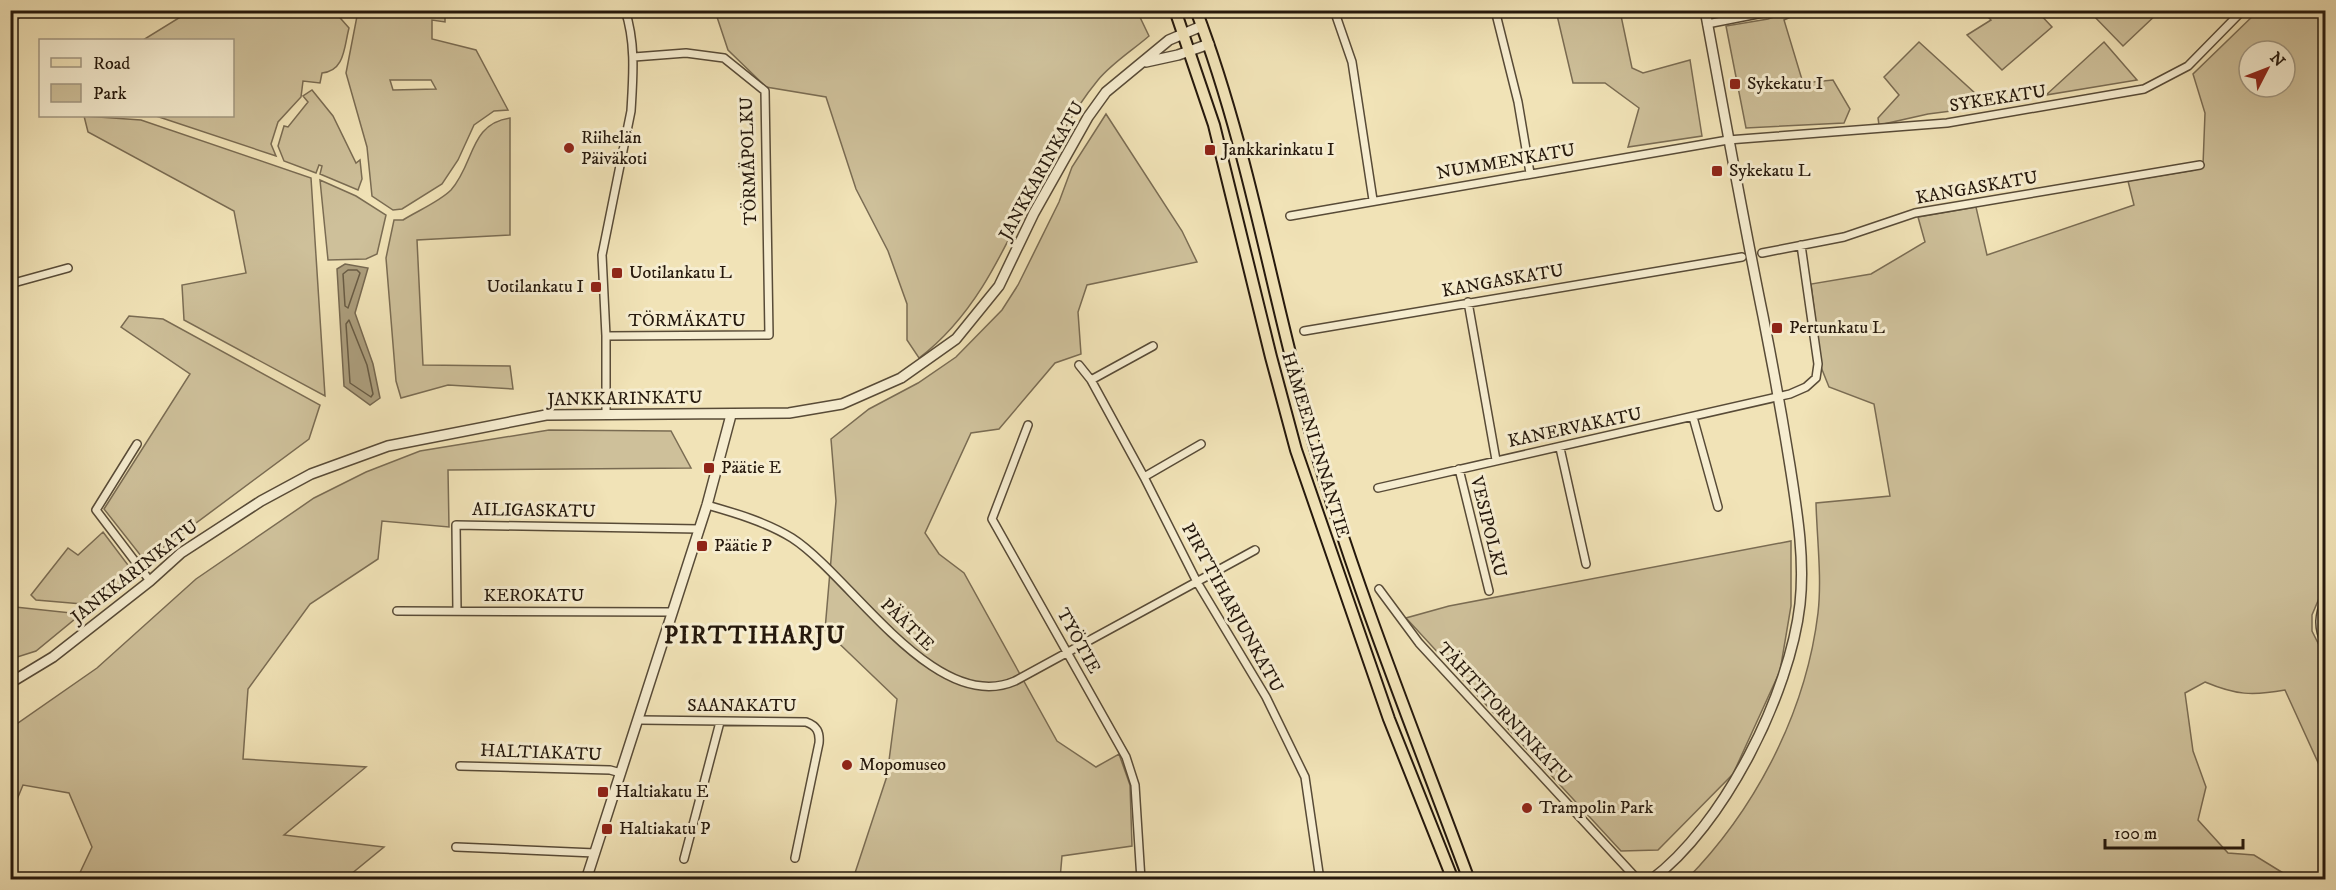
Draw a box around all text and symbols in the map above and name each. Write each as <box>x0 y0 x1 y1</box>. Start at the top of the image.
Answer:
legend <box>39 39 234 117</box>
north arrow <box>2237 39 2297 99</box>
text: N <box>2266 48 2289 71</box>
text: Road <box>93 53 130 75</box>
place label: Sykekatu I <box>1747 73 1823 95</box>
marker: Sykekatu I <box>1728 77 1742 91</box>
street label: SYKEKATU <box>1948 80 2048 117</box>
text: Park <box>93 83 127 105</box>
street label: TÖRMÄPOLKU <box>736 96 762 226</box>
street label: JANKKARINKATU <box>994 98 1089 246</box>
place label: Riihelän Päiväkoti <box>581 127 647 170</box>
place label: Jankkarinkatu I <box>1220 139 1334 161</box>
street label: NUMMENKATU <box>1435 139 1577 185</box>
marker: Riihelän Päiväkoti <box>562 141 576 155</box>
marker: Jankkarinkatu I <box>1203 143 1217 157</box>
place label: Sykekatu L <box>1729 160 1811 182</box>
marker: Sykekatu L <box>1710 164 1724 178</box>
street label: KANGASKATU <box>1914 166 2040 210</box>
street label: KANGASKATU <box>1440 259 1566 303</box>
place label: Uotilankatu L <box>629 262 732 284</box>
marker: Uotilankatu L <box>610 266 624 280</box>
place label: Uotilankatu I <box>487 276 584 298</box>
marker: Uotilankatu I <box>589 280 603 294</box>
street label: TÖRMÄKATU <box>628 310 746 332</box>
place label: Pertunkatu L <box>1789 317 1885 339</box>
marker: Pertunkatu L <box>1770 321 1784 335</box>
street label: HÄMEENLINNANTIE <box>1276 350 1354 541</box>
street label: JANKKARINKATU <box>545 387 703 411</box>
street label: KANERVAKATU <box>1506 403 1644 453</box>
place label: Päätie E <box>721 457 781 479</box>
marker: Päätie E <box>702 461 716 475</box>
street label: VESIPOLKU <box>1465 473 1511 580</box>
street label: AILIGASKATU <box>472 499 596 523</box>
street label: JANKKARINKATU <box>65 515 203 630</box>
street label: PIRTTIHARJUNKATU <box>1176 519 1288 697</box>
place label: Päätie P <box>714 535 772 557</box>
marker: Päätie P <box>695 539 709 553</box>
street label: KEROKATU <box>484 585 585 607</box>
street label: PÄÄTIE <box>876 594 939 656</box>
street label: TYÖTIE <box>1051 605 1105 678</box>
district label: PIRTTIHARJU <box>664 621 846 651</box>
street label: TÄHTITORNINKATU <box>1432 638 1576 790</box>
street label: SAANAKATU <box>687 695 797 717</box>
street label: HALTIAKATU <box>480 740 602 766</box>
place label: Mopomuseo <box>859 754 946 776</box>
marker: Mopomuseo <box>840 758 854 772</box>
place label: Haltiakatu E <box>615 781 709 803</box>
marker: Haltiakatu E <box>596 785 610 799</box>
place label: Trampolin Park <box>1539 797 1653 819</box>
marker: Trampolin Park <box>1520 801 1534 815</box>
scale bar <box>2105 812 2243 850</box>
place label: Haltiakatu P <box>619 818 711 840</box>
marker: Haltiakatu P <box>600 822 614 836</box>
text: 100 m <box>2114 823 2157 845</box>

